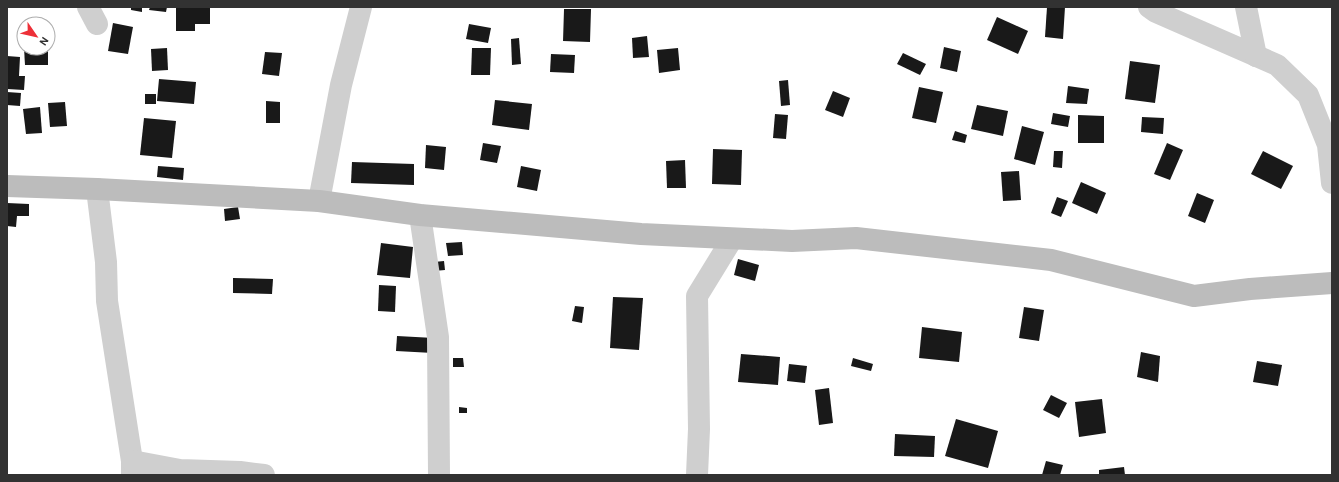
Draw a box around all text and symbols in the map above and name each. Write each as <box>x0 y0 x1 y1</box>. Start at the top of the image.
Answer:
north arrow <box>16 16 56 56</box>
text: N <box>36 34 51 48</box>

